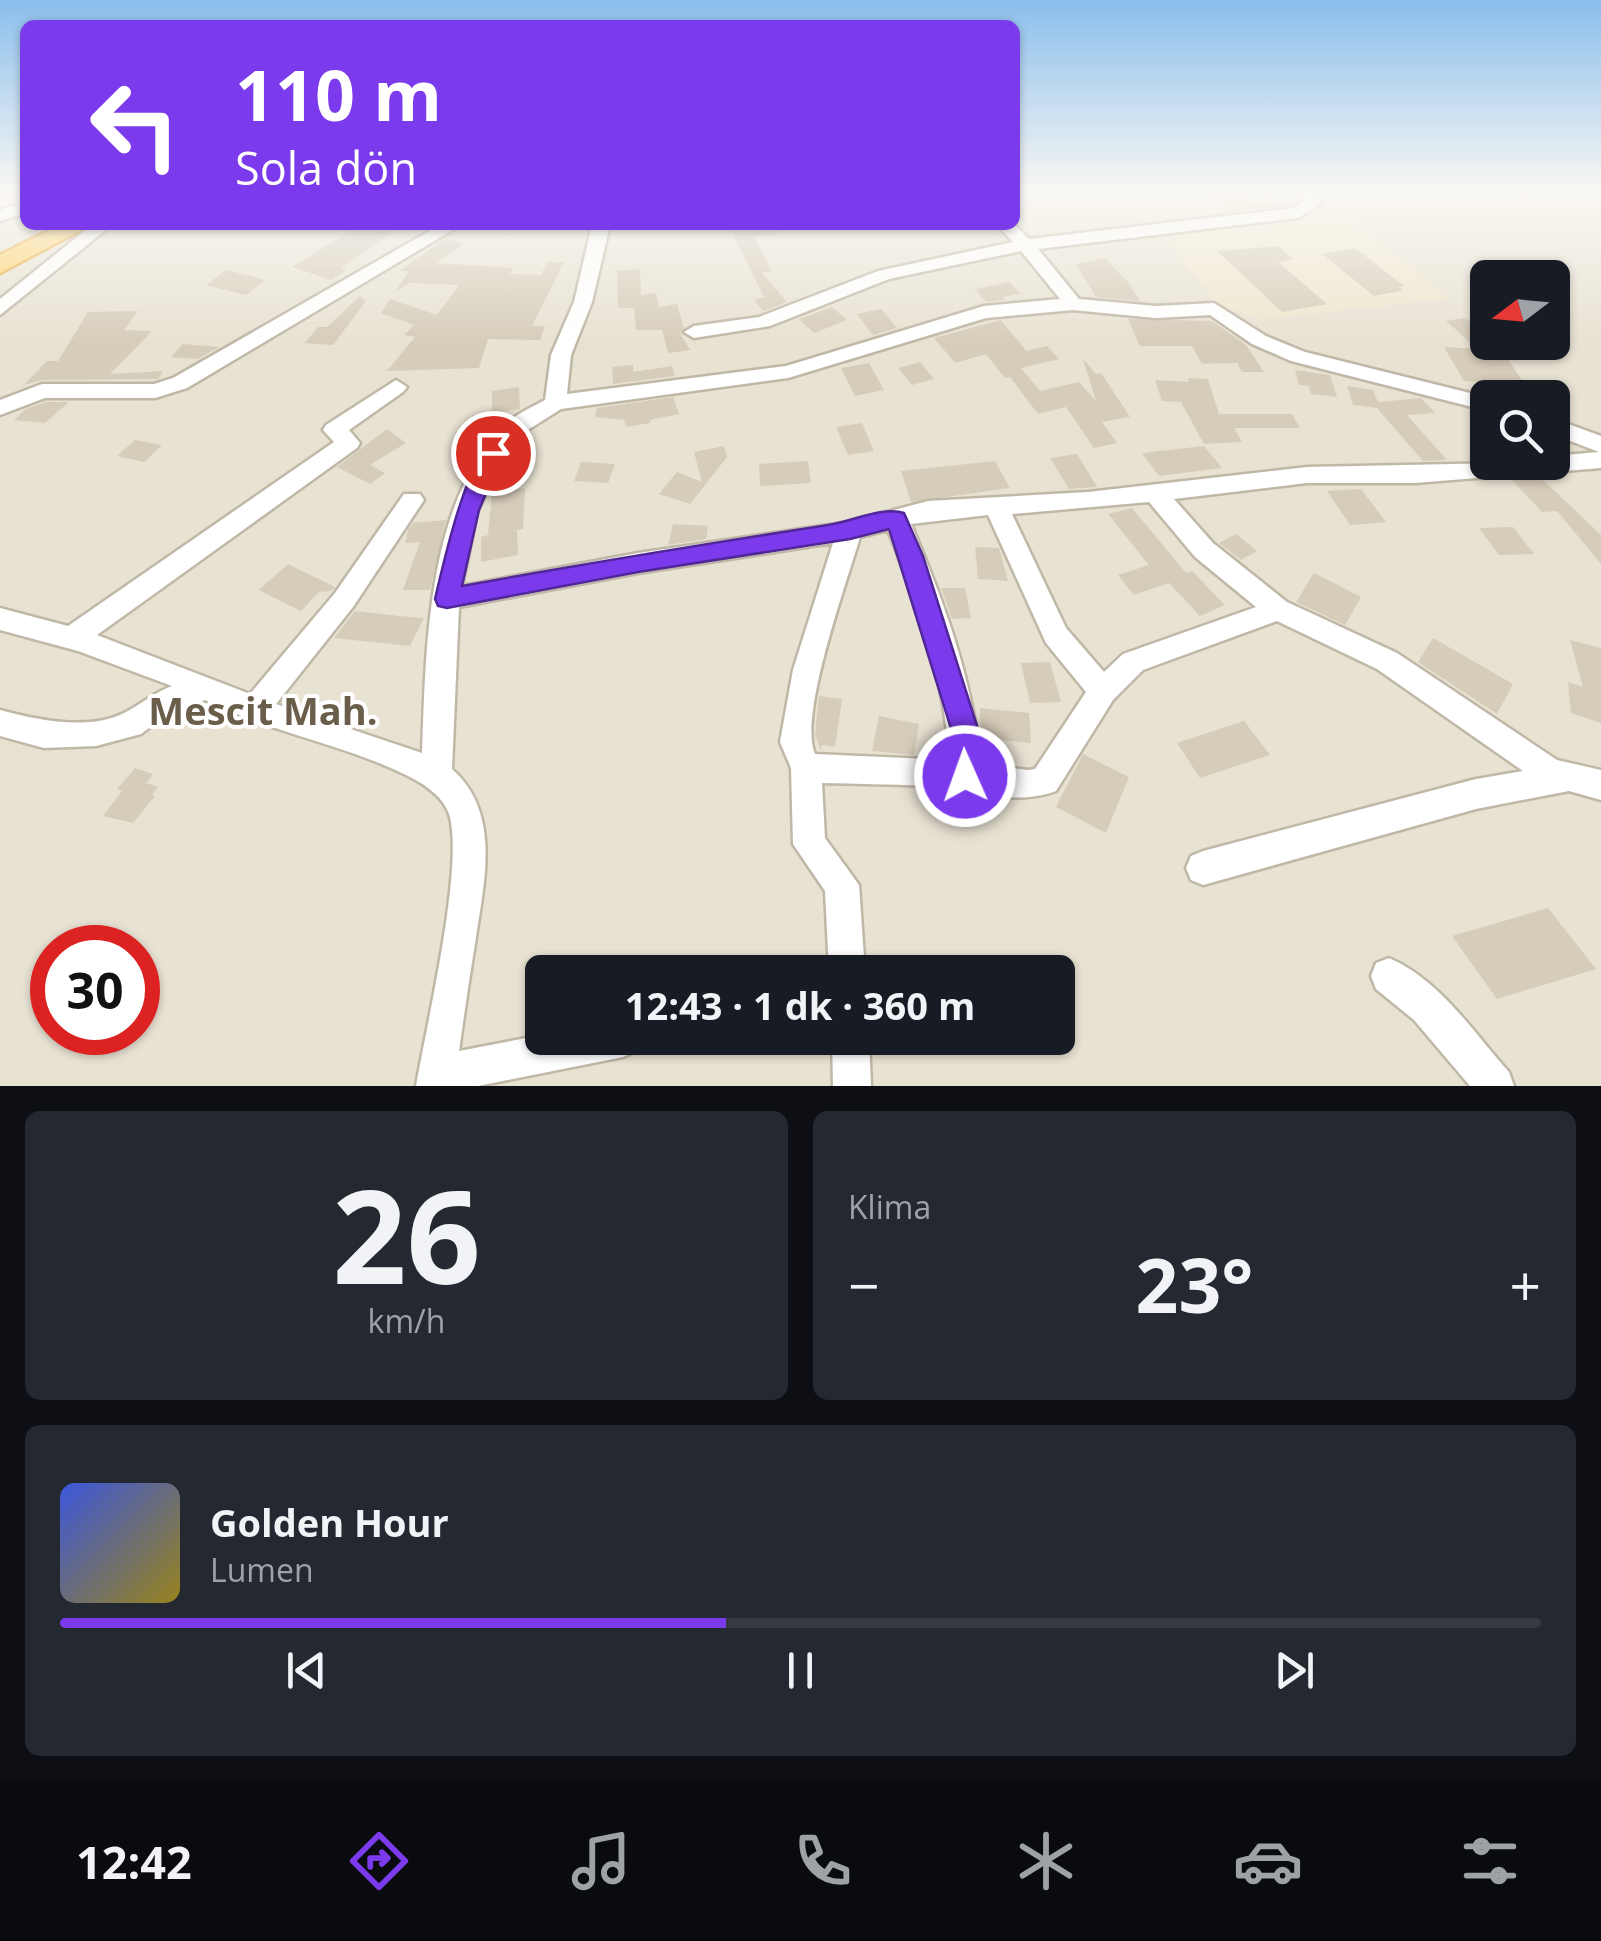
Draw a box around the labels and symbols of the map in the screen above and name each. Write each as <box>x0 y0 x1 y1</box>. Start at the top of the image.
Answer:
north arrow <box>1470 260 1570 360</box>
pin <box>451 411 536 496</box>
district label: Mescit Mah. <box>148 684 378 736</box>
position arrow <box>913 724 1017 828</box>
speed limit sign: 30 <box>30 925 160 1055</box>

